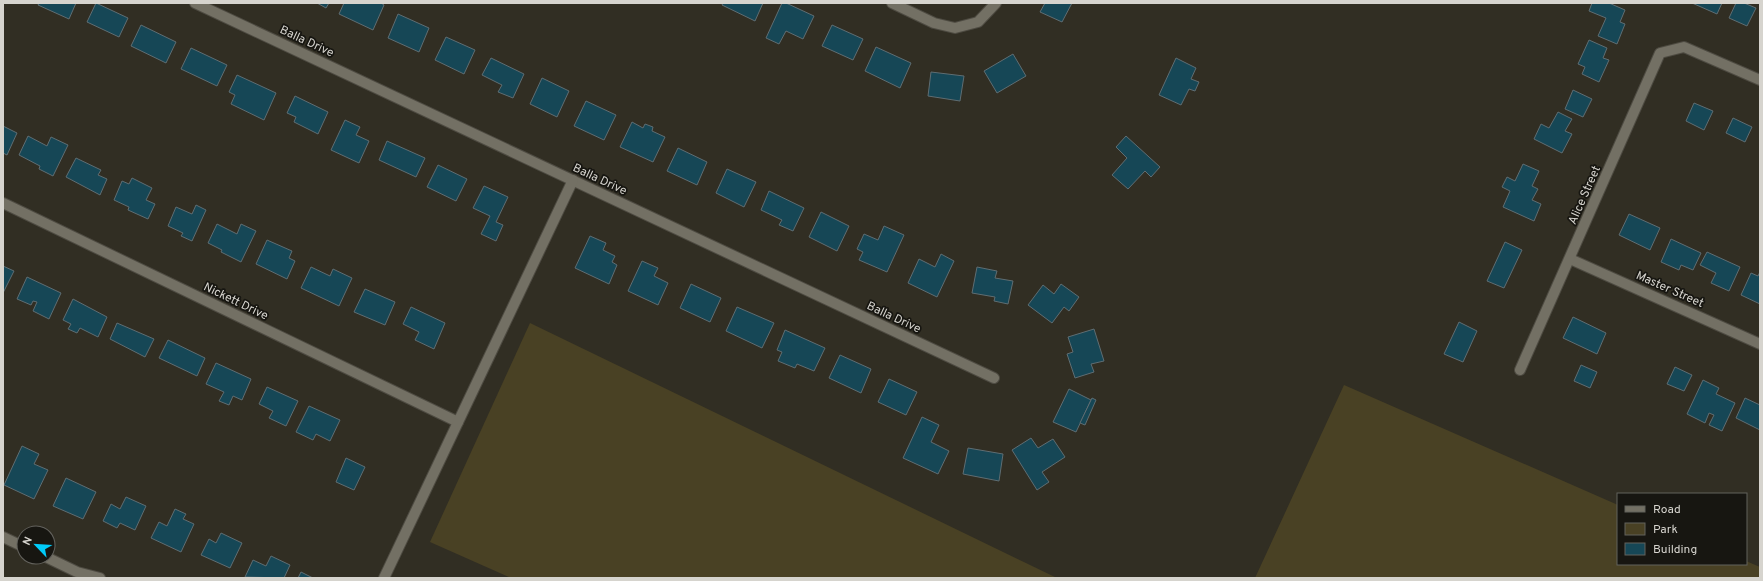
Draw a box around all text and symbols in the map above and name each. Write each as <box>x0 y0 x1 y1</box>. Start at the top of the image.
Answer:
street label: Balla Drive <box>277 22 336 61</box>
street label: Balla Drive <box>570 160 629 199</box>
street label: Alice Street <box>1565 163 1605 227</box>
street label: Master Street <box>1633 268 1706 312</box>
street label: Nickett Drive <box>201 279 271 324</box>
street label: Balla Drive <box>864 298 923 337</box>
legend <box>1617 493 1747 565</box>
text: Road <box>1653 502 1681 518</box>
text: Park <box>1653 522 1678 538</box>
north arrow <box>16 525 56 565</box>
text: N <box>20 535 36 548</box>
text: Building <box>1653 542 1697 558</box>

